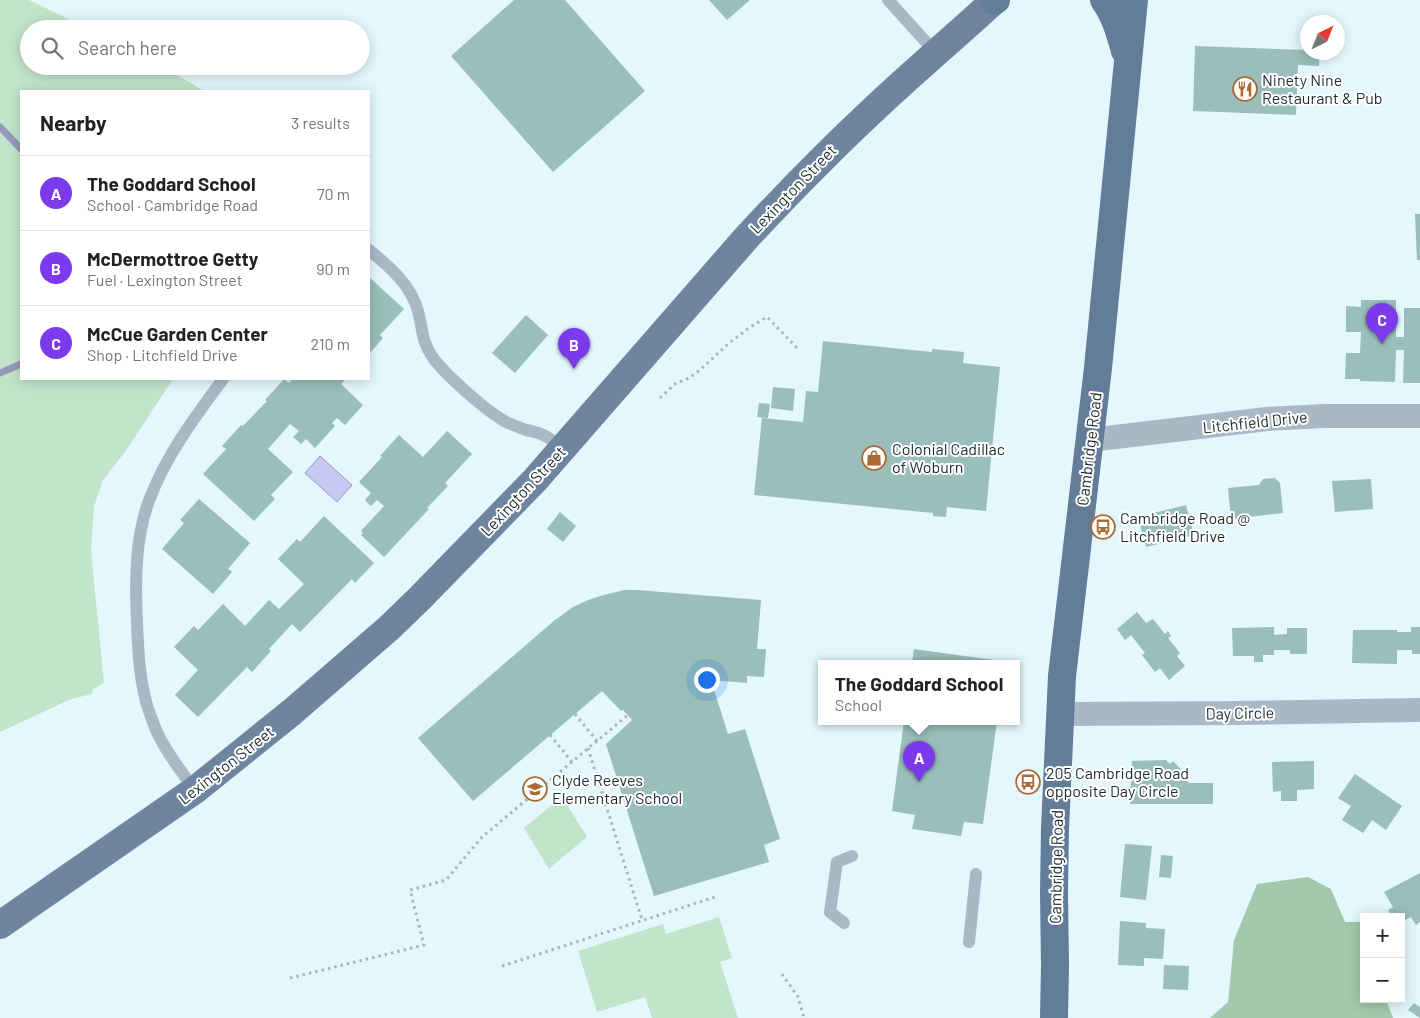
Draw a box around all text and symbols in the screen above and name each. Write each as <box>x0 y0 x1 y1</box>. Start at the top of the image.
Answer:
north arrow <box>1300 15 1345 60</box>
search box <box>20 20 370 75</box>
icon: search <box>38 34 66 62</box>
text: Search here <box>78 36 177 59</box>
place label: Ninety Nine Restaurant & Pub <box>1262 70 1383 107</box>
restaurant icon: Ninety Nine Restaurant & Pub <box>1232 76 1258 102</box>
text: Nearby <box>40 110 106 135</box>
text: 3 results <box>291 113 350 132</box>
street label: Lexington Street <box>745 140 840 237</box>
text: The Goddard School <box>87 172 256 195</box>
text: A <box>51 184 61 203</box>
text: 70 m <box>317 184 350 203</box>
text: School · Cambridge Road <box>87 195 258 214</box>
text: McDermottroe Getty <box>87 247 258 270</box>
text: B <box>51 259 61 278</box>
text: 90 m <box>316 259 350 278</box>
text: Fuel · Lexington Street <box>87 270 243 289</box>
pin: C <box>1366 303 1398 344</box>
text: McCue Garden Center <box>87 322 268 345</box>
pin: B <box>558 328 590 369</box>
text: C <box>51 334 61 353</box>
text: 210 m <box>311 334 350 353</box>
text: Shop · Litchfield Drive <box>87 345 237 364</box>
street label: Cambridge Road <box>1072 391 1105 507</box>
street label: Litchfield Drive <box>1202 407 1308 436</box>
place label: Colonial Cadillac of Woburn <box>892 439 1005 476</box>
street label: Lexington Street <box>476 442 569 540</box>
shop icon: Colonial Cadillac of Woburn <box>861 445 887 471</box>
place label: Cambridge Road @ Litchfield Drive <box>1120 508 1250 545</box>
bus stop icon: Cambridge Road @ Litchfield Drive <box>1090 514 1116 540</box>
popup <box>818 660 1020 725</box>
your location <box>694 667 720 693</box>
text: The Goddard School <box>835 672 1003 695</box>
text: School <box>835 695 882 714</box>
street label: Day Circle <box>1206 702 1274 723</box>
street label: Lexington Street <box>174 721 277 808</box>
pin: A <box>903 741 935 782</box>
place label: 205 Cambridge Road opposite Day Circle <box>1046 763 1189 800</box>
bus stop icon: 205 Cambridge Road opposite Day Circle <box>1015 769 1041 795</box>
place label: Clyde Reeves Elementary School <box>552 770 682 807</box>
school or university icon: Clyde Reeves Elementary School <box>522 776 548 802</box>
street label: Cambridge Road <box>1045 810 1066 924</box>
map controls <box>1360 913 1405 1003</box>
button: + <box>1360 913 1405 958</box>
button: − <box>1360 958 1405 1003</box>

